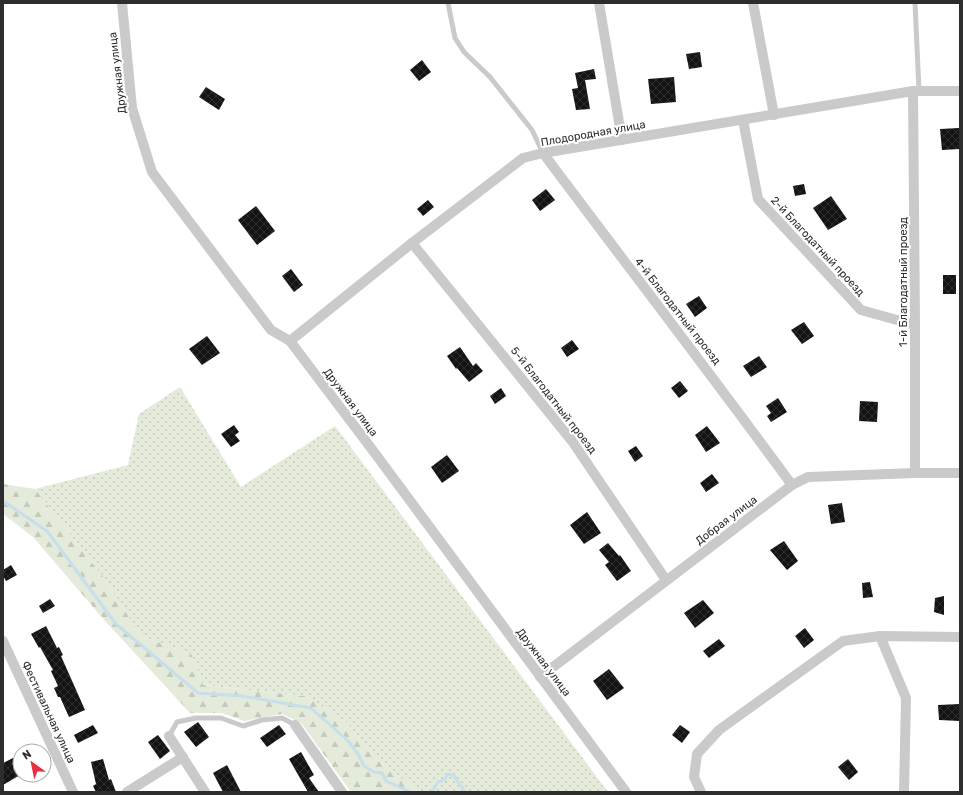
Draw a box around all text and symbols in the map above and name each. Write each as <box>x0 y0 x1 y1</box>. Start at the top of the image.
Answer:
street label: Дружная улица <box>106 31 129 114</box>
street label: Плодородная улица <box>540 118 646 149</box>
street label: 2-й Благодатный проезд <box>768 194 867 299</box>
street label: 1-й Благодатный проезд <box>897 217 910 347</box>
street label: 4-й Благодатный проезд <box>632 255 724 368</box>
street label: 5-й Благодатный проезд <box>508 344 599 456</box>
street label: Дружная улица <box>321 366 380 439</box>
street label: Добрая улица <box>693 493 760 548</box>
street label: Дружная улица <box>514 626 573 699</box>
street label: Фестивальная улица <box>19 659 78 765</box>
north arrow <box>12 743 52 783</box>
text: N <box>20 747 34 763</box>

